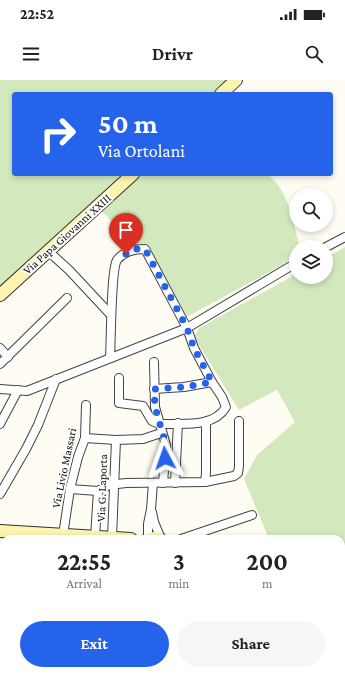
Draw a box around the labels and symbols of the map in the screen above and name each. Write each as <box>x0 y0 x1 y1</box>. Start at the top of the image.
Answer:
street label: Via Papa Giovanni XXIII <box>20 191 114 277</box>
pin <box>109 213 143 254</box>
street label: Via Livio Massari <box>49 427 79 509</box>
position arrow <box>144 437 186 479</box>
street label: Via G. Laporta <box>94 453 110 522</box>

